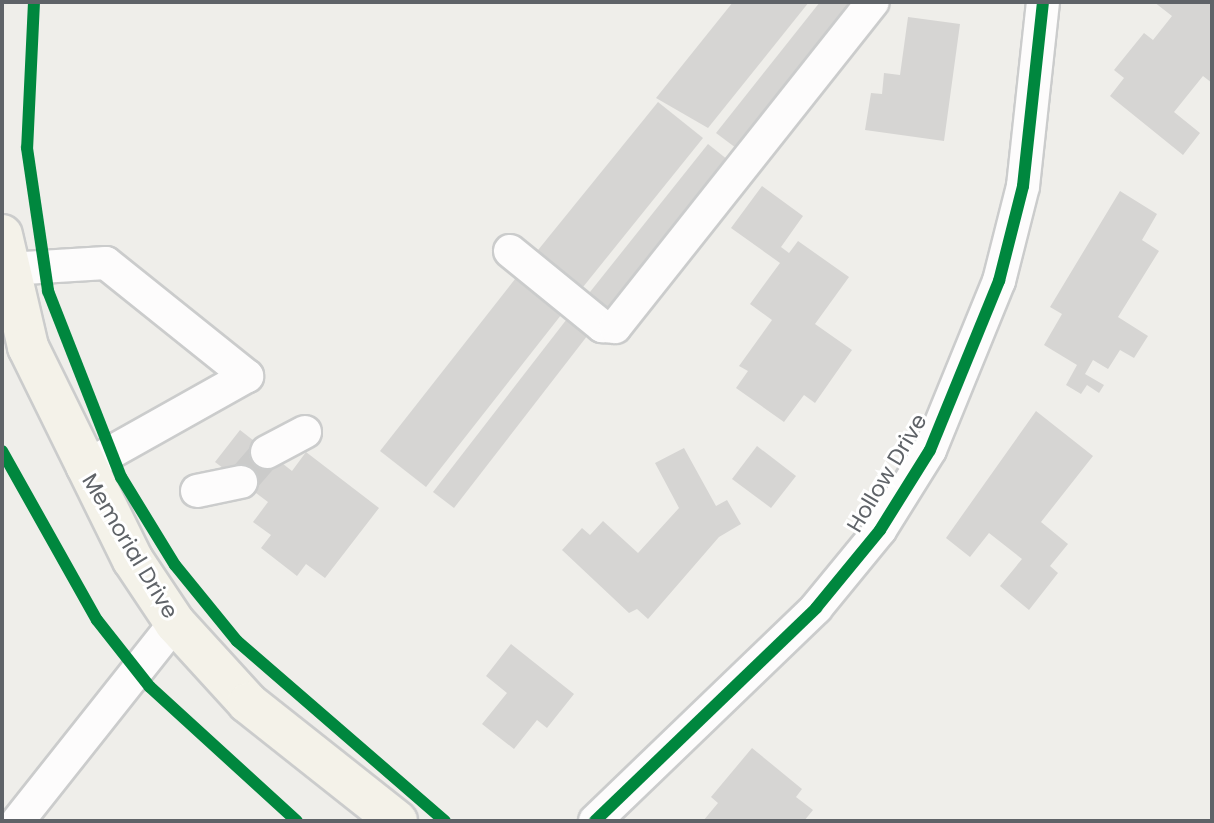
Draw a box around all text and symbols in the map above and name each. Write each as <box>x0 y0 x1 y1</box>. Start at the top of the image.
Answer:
street label: Hollow Drive <box>841 409 933 537</box>
street label: Memorial Drive <box>76 469 184 623</box>

